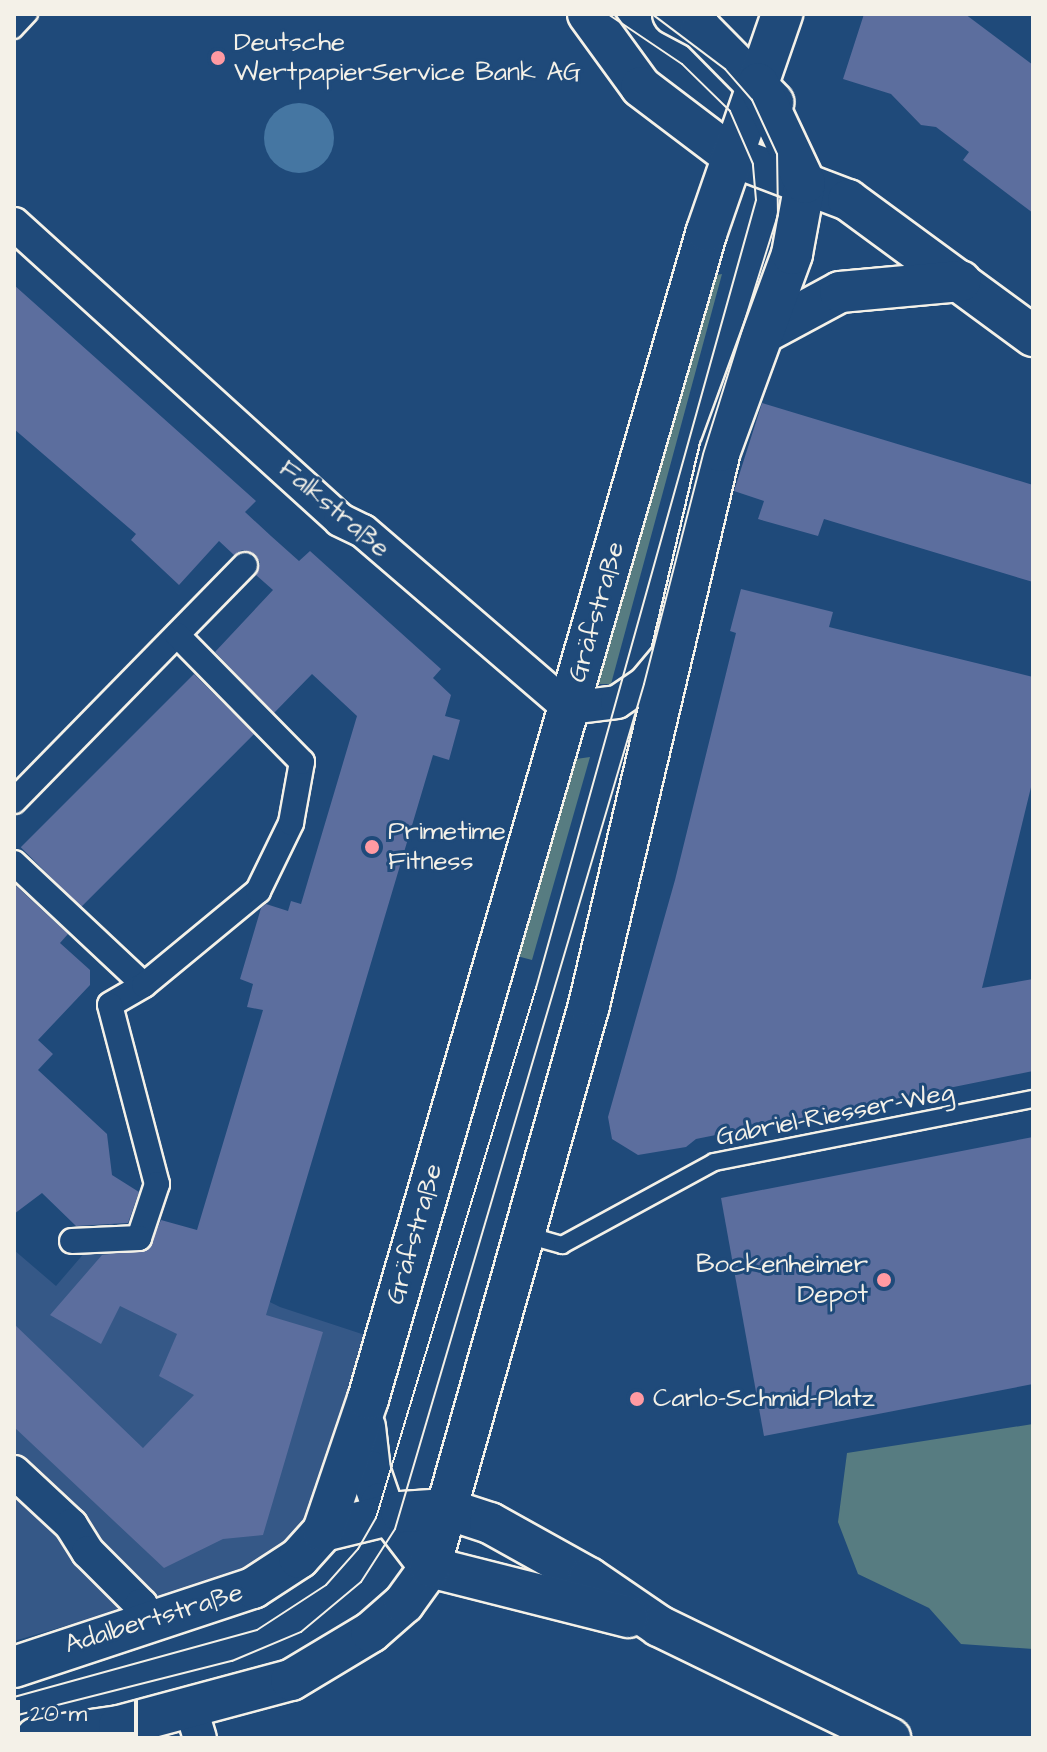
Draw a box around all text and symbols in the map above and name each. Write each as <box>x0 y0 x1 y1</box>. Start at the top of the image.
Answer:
place label: Deutsche WertpapierService Bank AG <box>234 27 581 88</box>
marker: Deutsche WertpapierService Bank AG <box>209 49 227 67</box>
street label: Falkstraße <box>272 454 396 564</box>
street label: Gräfstraße <box>562 538 632 686</box>
place label: Primetime Fitness <box>388 816 506 878</box>
marker: Primetime Fitness <box>363 838 381 856</box>
street label: Gabriel-Riesser-Weg <box>714 1077 956 1153</box>
street label: Gräfstraße <box>380 1160 450 1308</box>
place label: Bockenheimer Depot <box>696 1249 868 1310</box>
marker: Bockenheimer Depot <box>875 1271 893 1289</box>
place label: Carlo-Schmid-Platz <box>653 1383 875 1415</box>
marker: Carlo-Schmid-Platz <box>628 1390 646 1408</box>
street label: Adalbertstraße <box>61 1577 247 1661</box>
scale bar <box>20 1684 142 1734</box>
text: 20 m <box>30 1697 87 1731</box>

